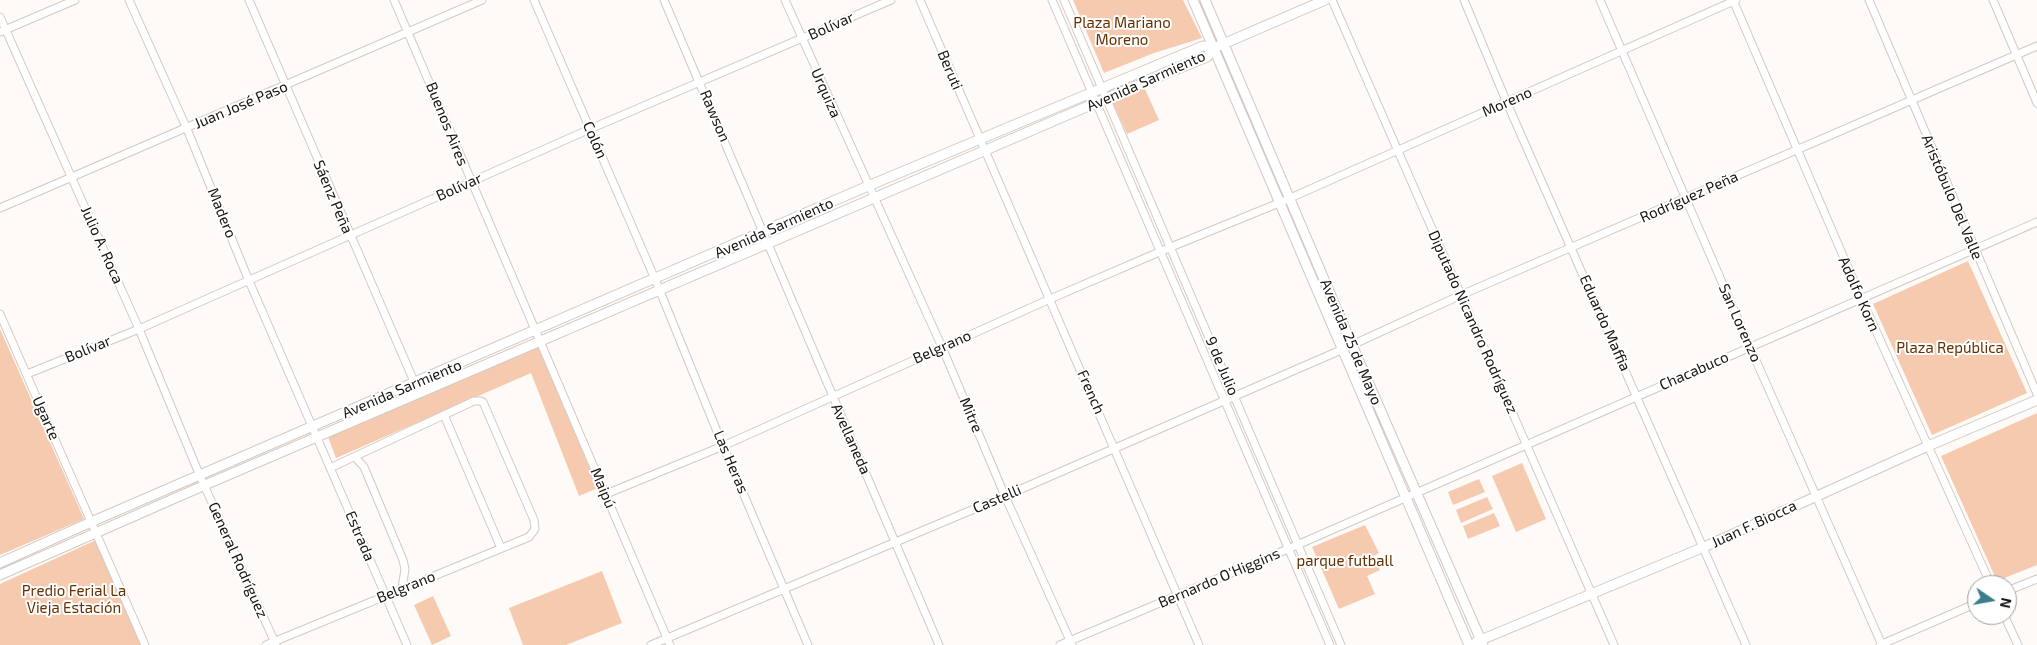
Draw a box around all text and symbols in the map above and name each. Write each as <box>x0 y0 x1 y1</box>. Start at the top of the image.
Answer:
street label: Bolívar <box>805 8 857 44</box>
park label: Plaza Mariano Moreno <box>1073 14 1171 49</box>
street label: Beruti <box>934 47 966 93</box>
street label: Avenida Sarmiento <box>1084 47 1208 115</box>
street label: Urquiza <box>807 65 845 121</box>
street label: Juan José Paso <box>192 77 290 133</box>
street label: Buenos Aires <box>422 80 472 168</box>
street label: Moreno <box>1479 83 1535 121</box>
street label: Rawson <box>696 87 734 145</box>
street label: Colón <box>579 119 611 161</box>
street label: Aristóbulo Del Valle <box>1918 132 1986 262</box>
street label: Sáenz Peña <box>309 158 357 236</box>
street label: Rodríguez Peña <box>1637 167 1741 227</box>
street label: Bolívar <box>433 169 485 205</box>
street label: Madero <box>204 185 240 241</box>
street label: Avenida Sarmiento <box>712 194 836 262</box>
street label: Julio A. Roca <box>77 203 127 287</box>
street label: Diputado Nicandro Rodríguez <box>1424 227 1522 417</box>
street label: Adolfo Korn <box>1834 254 1884 334</box>
street label: Eduardo Maffia <box>1576 272 1634 374</box>
street label: Avenida 25 de Mayo <box>1316 276 1386 408</box>
street label: San Lorenzo <box>1715 281 1765 365</box>
street label: Belgrano <box>910 326 974 368</box>
street label: Bolívar <box>62 332 114 366</box>
street label: 9 de Julio <box>1202 334 1242 398</box>
park label: Plaza República <box>1896 339 2004 357</box>
street label: Chacabuco <box>1657 348 1731 394</box>
street label: Avenida Sarmiento <box>340 356 464 422</box>
street label: French <box>1073 367 1109 417</box>
street label: Ugarte <box>28 393 64 443</box>
street label: Mitre <box>956 395 986 435</box>
street label: Avellaneda <box>827 401 875 477</box>
street label: Las Heras <box>710 428 752 496</box>
street label: Maipú <box>586 465 620 511</box>
street label: Castelli <box>970 481 1024 517</box>
street label: Juan F. Biocca <box>1709 496 1799 552</box>
street label: General Rodríguez <box>204 499 272 621</box>
street label: Estrada <box>341 508 379 564</box>
street label: Bernardo O'Higgins <box>1156 544 1282 612</box>
park label: parque futball <box>1297 552 1393 570</box>
street label: Belgrano <box>374 567 438 607</box>
north arrow <box>1967 575 2017 625</box>
park label: Predio Ferial La Vieja Estación <box>22 582 126 617</box>
text: N <box>1997 596 2016 610</box>

